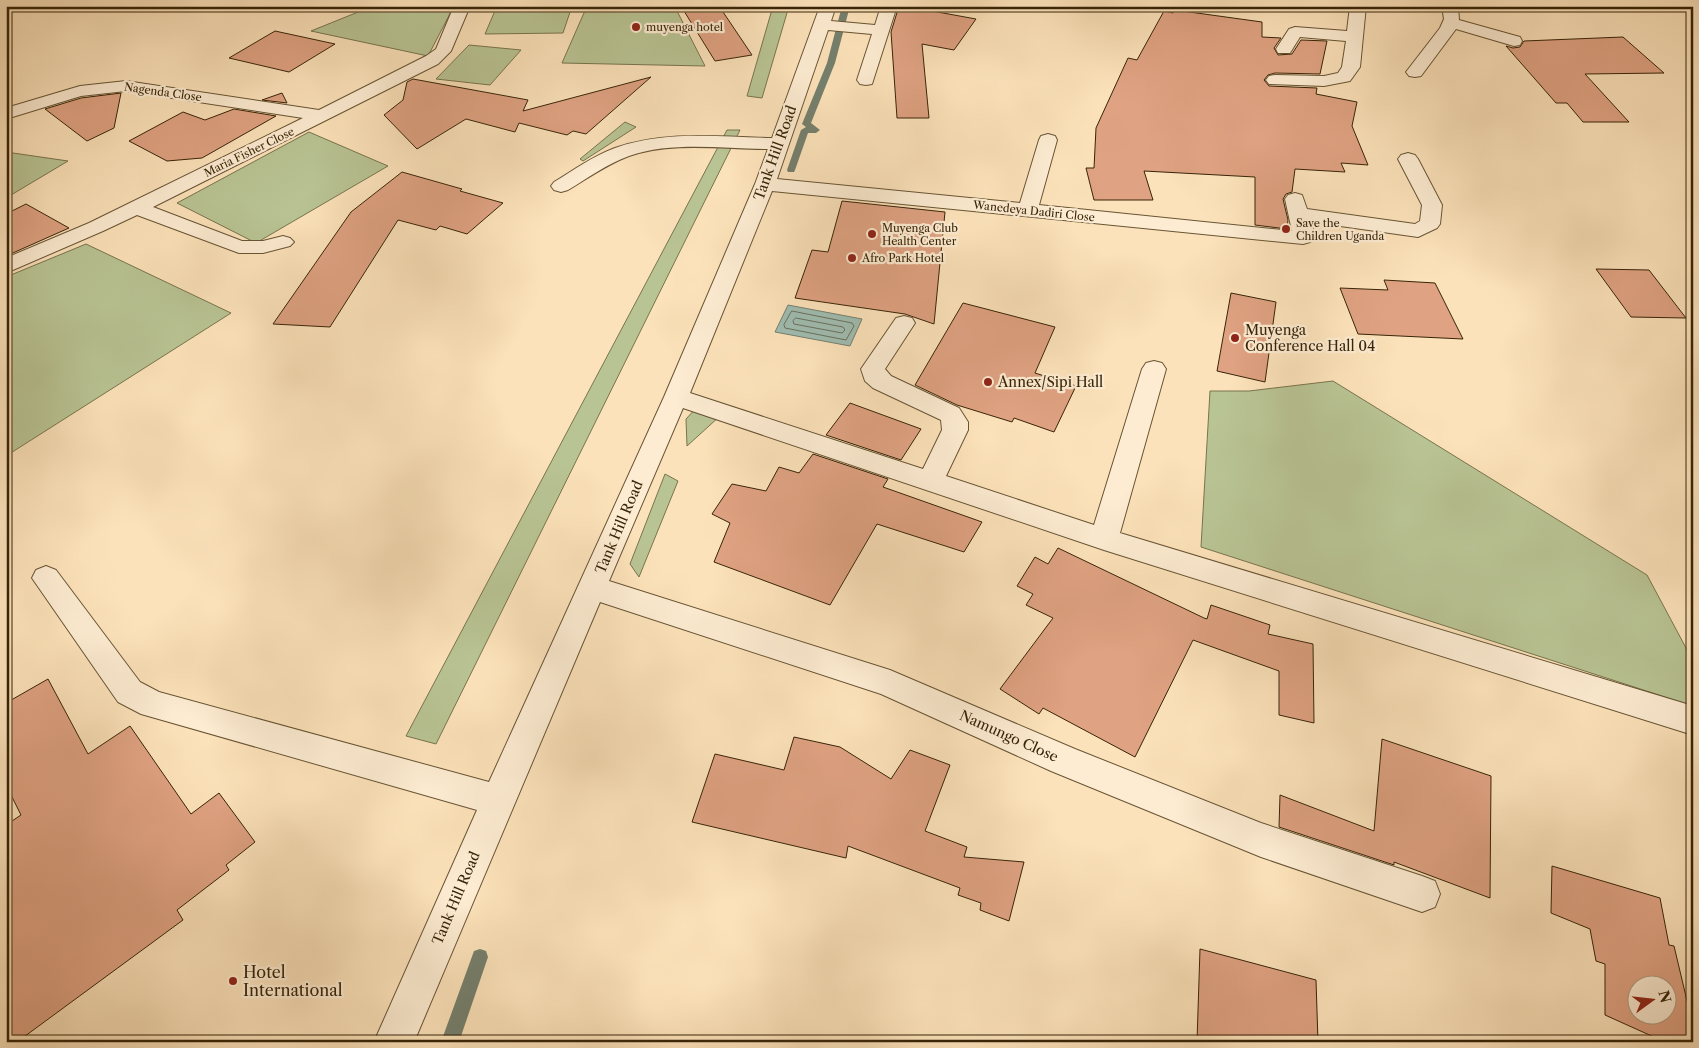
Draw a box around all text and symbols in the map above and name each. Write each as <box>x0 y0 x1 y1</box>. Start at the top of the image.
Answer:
place label: muyenga hotel <box>646 20 724 34</box>
marker: muyenga hotel <box>630 21 642 33</box>
street label: Nagenda Close <box>123 80 203 104</box>
street label: Tank Hill Road <box>749 103 801 203</box>
street label: Maria Fisher Close <box>202 124 296 180</box>
street label: Wanedeya Dadiri Close <box>972 198 1095 224</box>
place label: Save the Children Uganda <box>1296 216 1384 243</box>
place label: Muyenga Club Health Center <box>882 221 958 248</box>
marker: Save the Children Uganda <box>1280 223 1292 235</box>
marker: Muyenga Club Health Center <box>866 228 878 240</box>
place label: Afro Park Hotel <box>861 251 945 265</box>
marker: Afro Park Hotel <box>846 252 858 264</box>
place label: Muyenga Conference Hall 04 <box>1245 321 1375 355</box>
marker: Muyenga Conference Hall 04 <box>1229 332 1241 344</box>
place label: Annex/Sipi Hall <box>997 373 1103 391</box>
marker: Annex/Sipi Hall <box>982 376 994 388</box>
street label: Tank Hill Road <box>591 477 647 576</box>
street label: Namungo Close <box>957 706 1061 766</box>
street label: Tank Hill Road <box>428 848 484 947</box>
place label: Hotel International <box>243 962 343 1000</box>
marker: Hotel International <box>227 975 239 987</box>
north arrow <box>1626 976 1676 1026</box>
text: N <box>1654 988 1675 1005</box>

